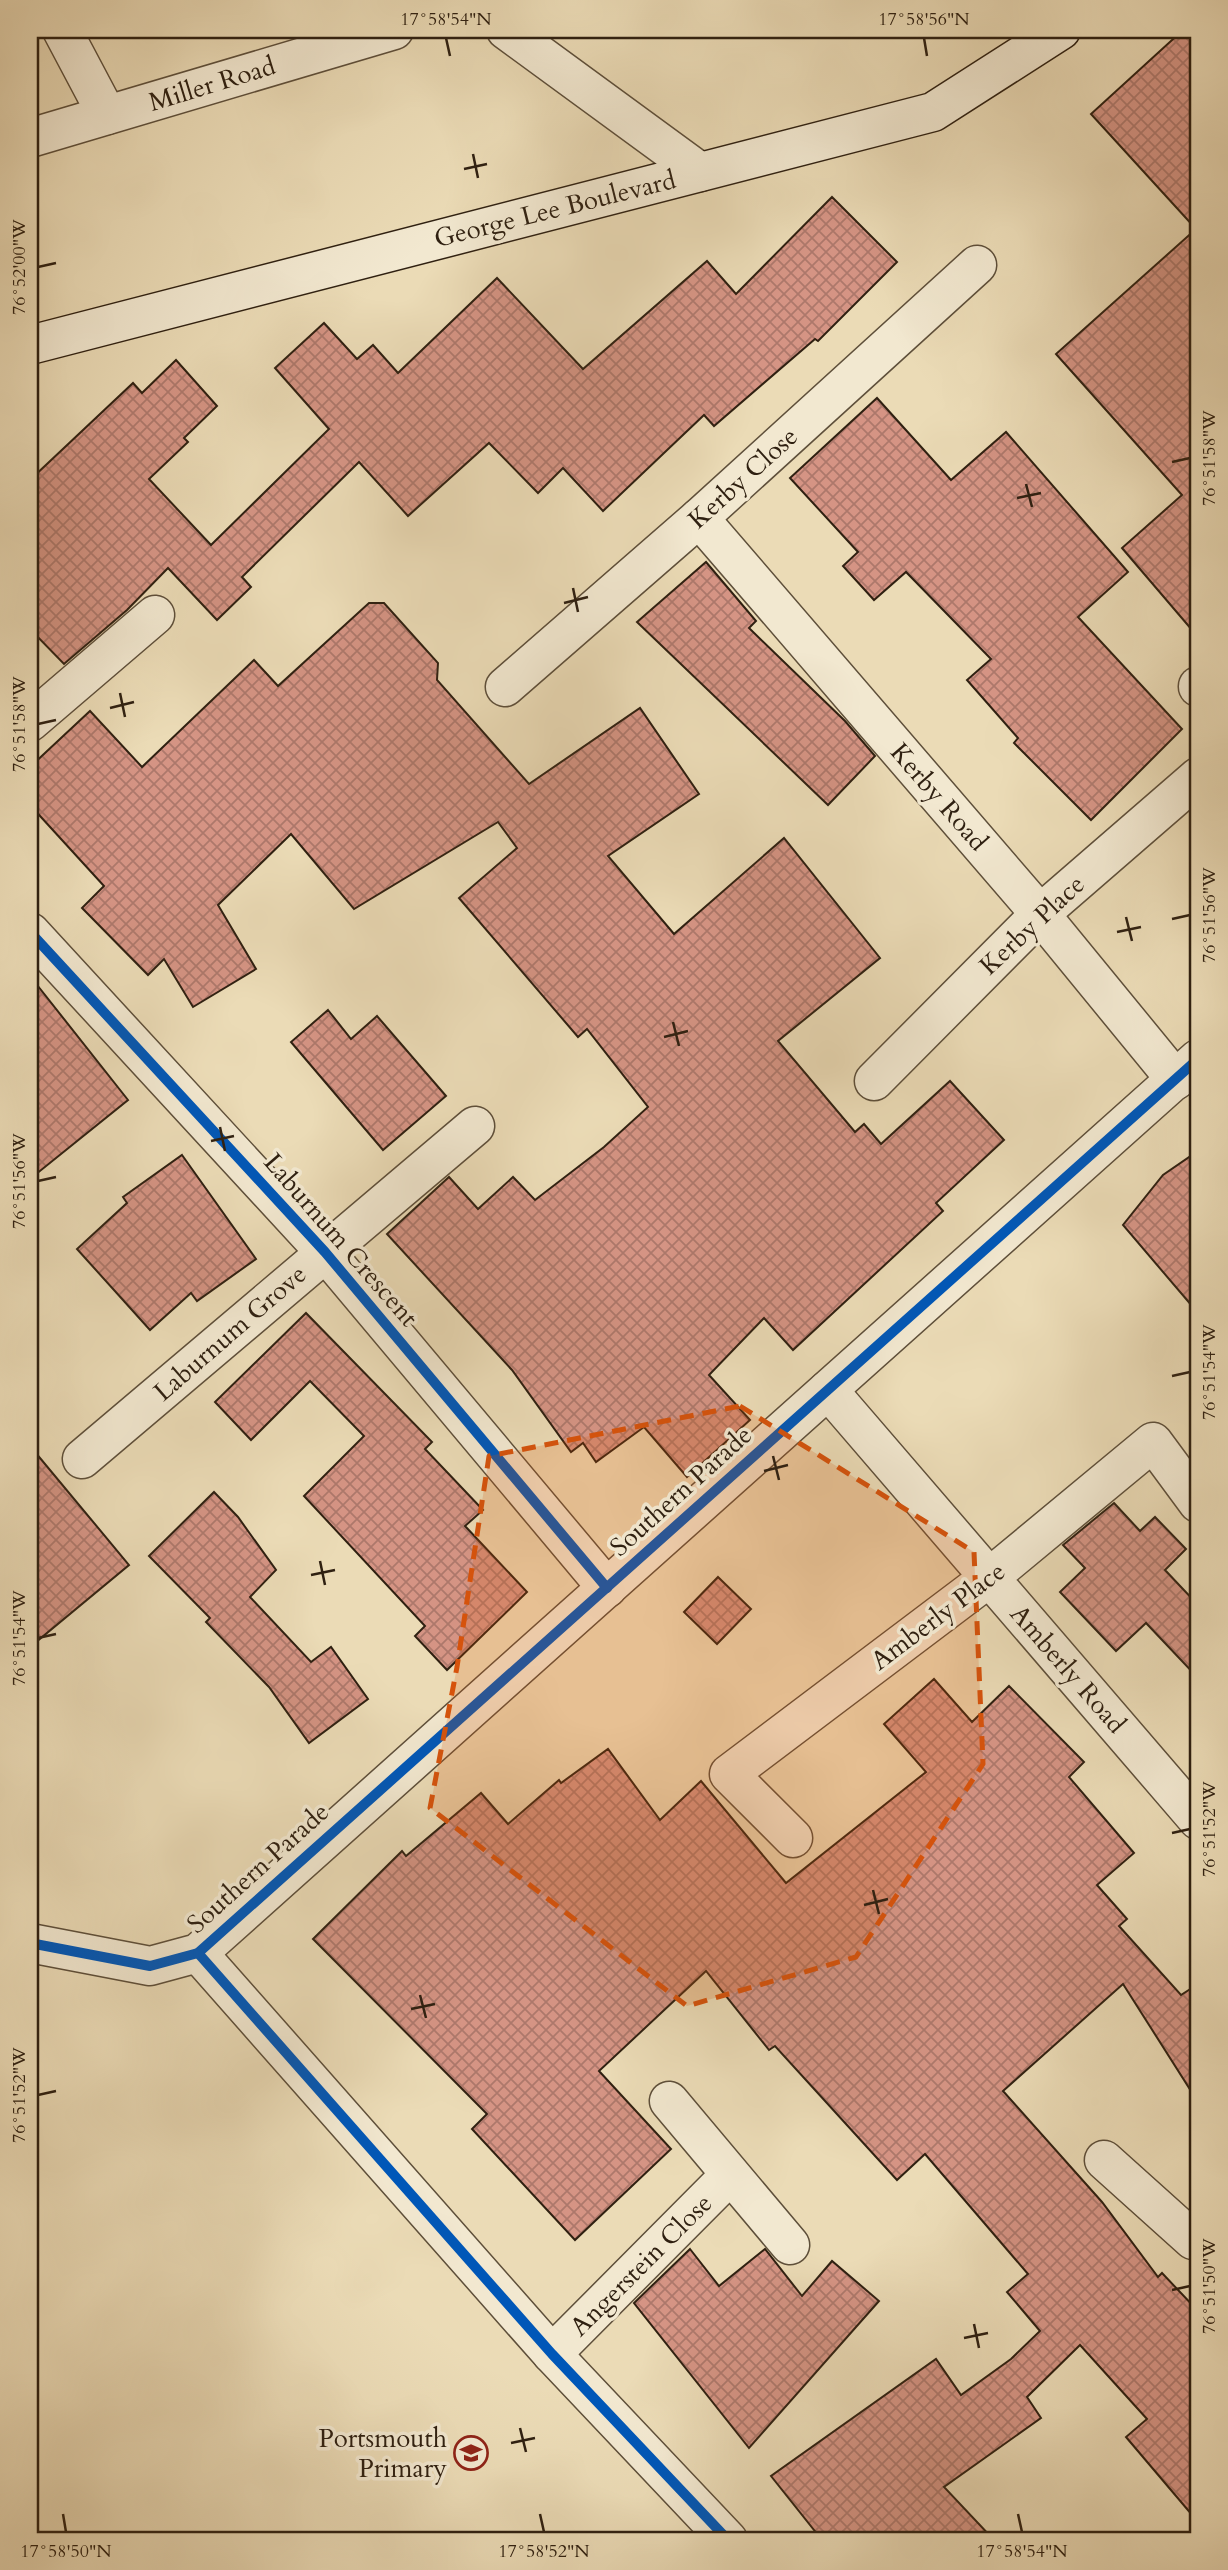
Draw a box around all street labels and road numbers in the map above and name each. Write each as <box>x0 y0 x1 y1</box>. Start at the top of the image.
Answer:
street label: Miller Road <box>145 48 280 120</box>
street label: George Lee Boulevard <box>431 162 680 256</box>
street label: Kerby Close <box>681 419 805 537</box>
street label: Kerby Road <box>882 736 996 859</box>
street label: Kerby Place <box>972 867 1092 983</box>
street label: Laburnum Crescent <box>256 1146 426 1334</box>
street label: Laburnum Grove <box>146 1257 314 1409</box>
street label: Southern Parade <box>602 1418 760 1564</box>
street label: Amberly Place <box>864 1554 1012 1678</box>
street label: Amberly Road <box>1002 1597 1134 1741</box>
street label: Southern Parade <box>179 1795 337 1941</box>
street label: Angerstein Close <box>562 2186 720 2344</box>

